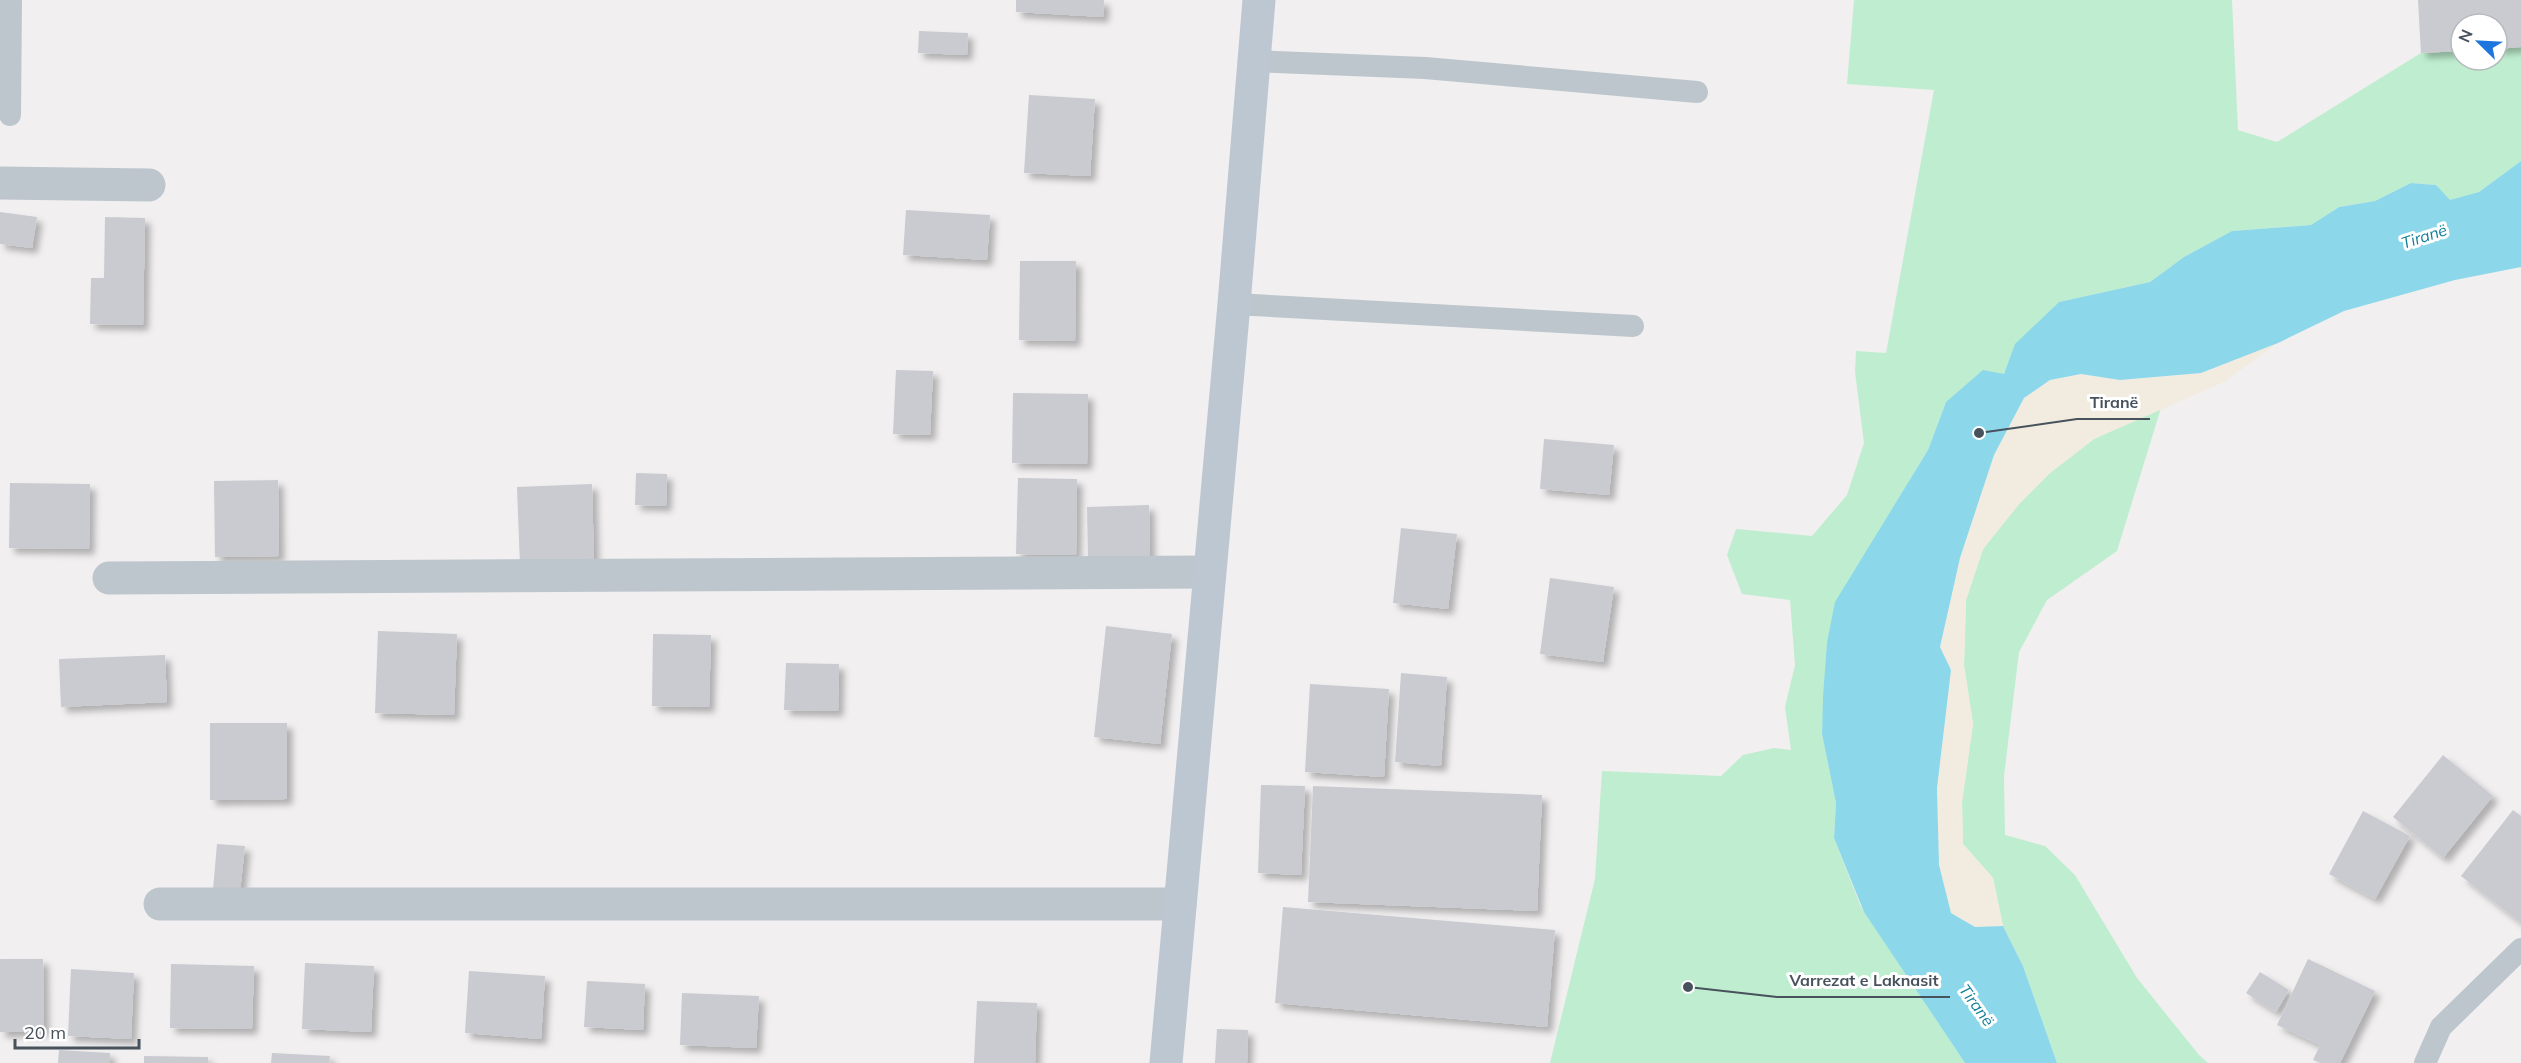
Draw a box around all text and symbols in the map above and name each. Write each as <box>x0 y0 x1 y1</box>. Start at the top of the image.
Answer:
north arrow <box>2449 12 2509 72</box>
text: N <box>2454 26 2477 45</box>
water label: Tiranë <box>2399 219 2450 253</box>
callout: Tiranë <box>2077 385 2150 419</box>
text: Tiranë <box>2090 392 2139 412</box>
callout: Varrezat e Laknasit <box>1777 963 1950 997</box>
text: Varrezat e Laknasit <box>1789 970 1939 990</box>
water label: Tiranë <box>1955 980 1999 1030</box>
scale bar <box>15 1012 140 1050</box>
text: 20 m <box>24 1021 66 1044</box>

